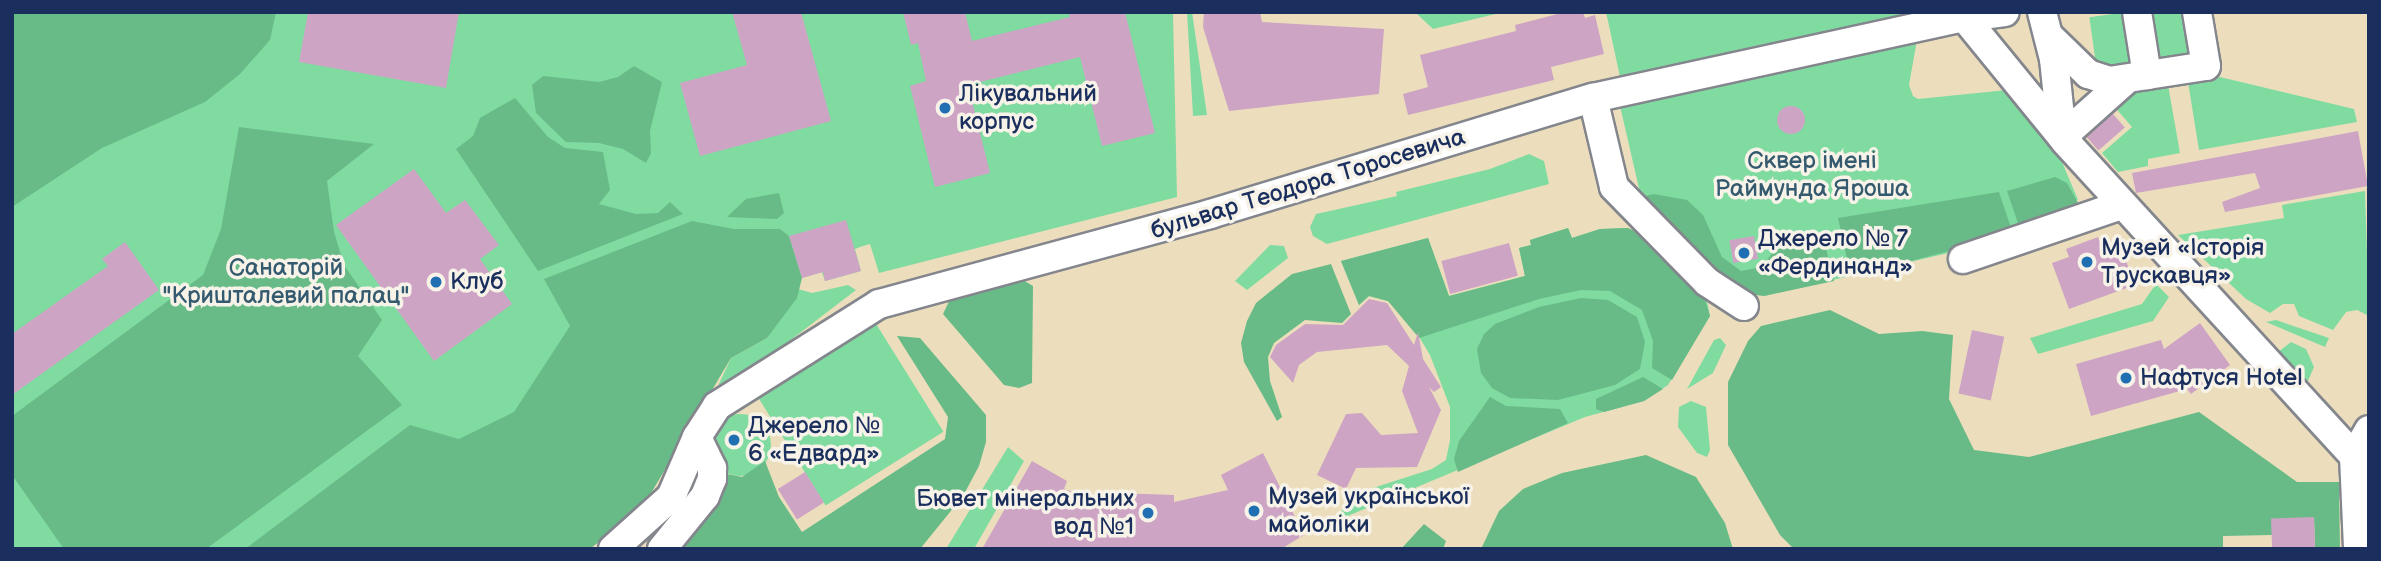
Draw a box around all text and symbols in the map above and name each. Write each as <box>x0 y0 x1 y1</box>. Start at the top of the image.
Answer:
place label: Лікувальний корпус <box>959 80 1097 136</box>
marker: Лікувальний корпус <box>937 100 953 116</box>
street label: бульвар Теодора Торосевича <box>1147 122 1469 246</box>
park label: Сквер імені Раймунда Яроша <box>1715 147 1909 203</box>
place label: Джерело № 7 «Фердинанд» <box>1758 225 1913 281</box>
place label: Музей «Історія Трускавця» <box>2101 234 2264 290</box>
marker: Джерело № 7 «Фердинанд» <box>1736 245 1752 261</box>
park label: Санаторій "Кришталевий палац" <box>163 254 409 310</box>
marker: Музей «Історія Трускавця» <box>2079 254 2095 270</box>
place label: Клуб <box>450 268 503 296</box>
marker: Клуб <box>428 274 444 290</box>
place label: Нафтуся Hotel <box>2140 364 2303 392</box>
marker: Нафтуся Hotel <box>2118 370 2134 386</box>
place label: Джерело № 6 «Едвард» <box>748 412 880 468</box>
marker: Джерело № 6 «Едвард» <box>726 432 742 448</box>
place label: Музей української майоліки <box>1268 483 1469 539</box>
place label: Бювет мінеральних вод №1 <box>916 485 1134 541</box>
marker: Музей української майоліки <box>1246 503 1262 519</box>
marker: Бювет мінеральних вод №1 <box>1140 505 1156 521</box>

